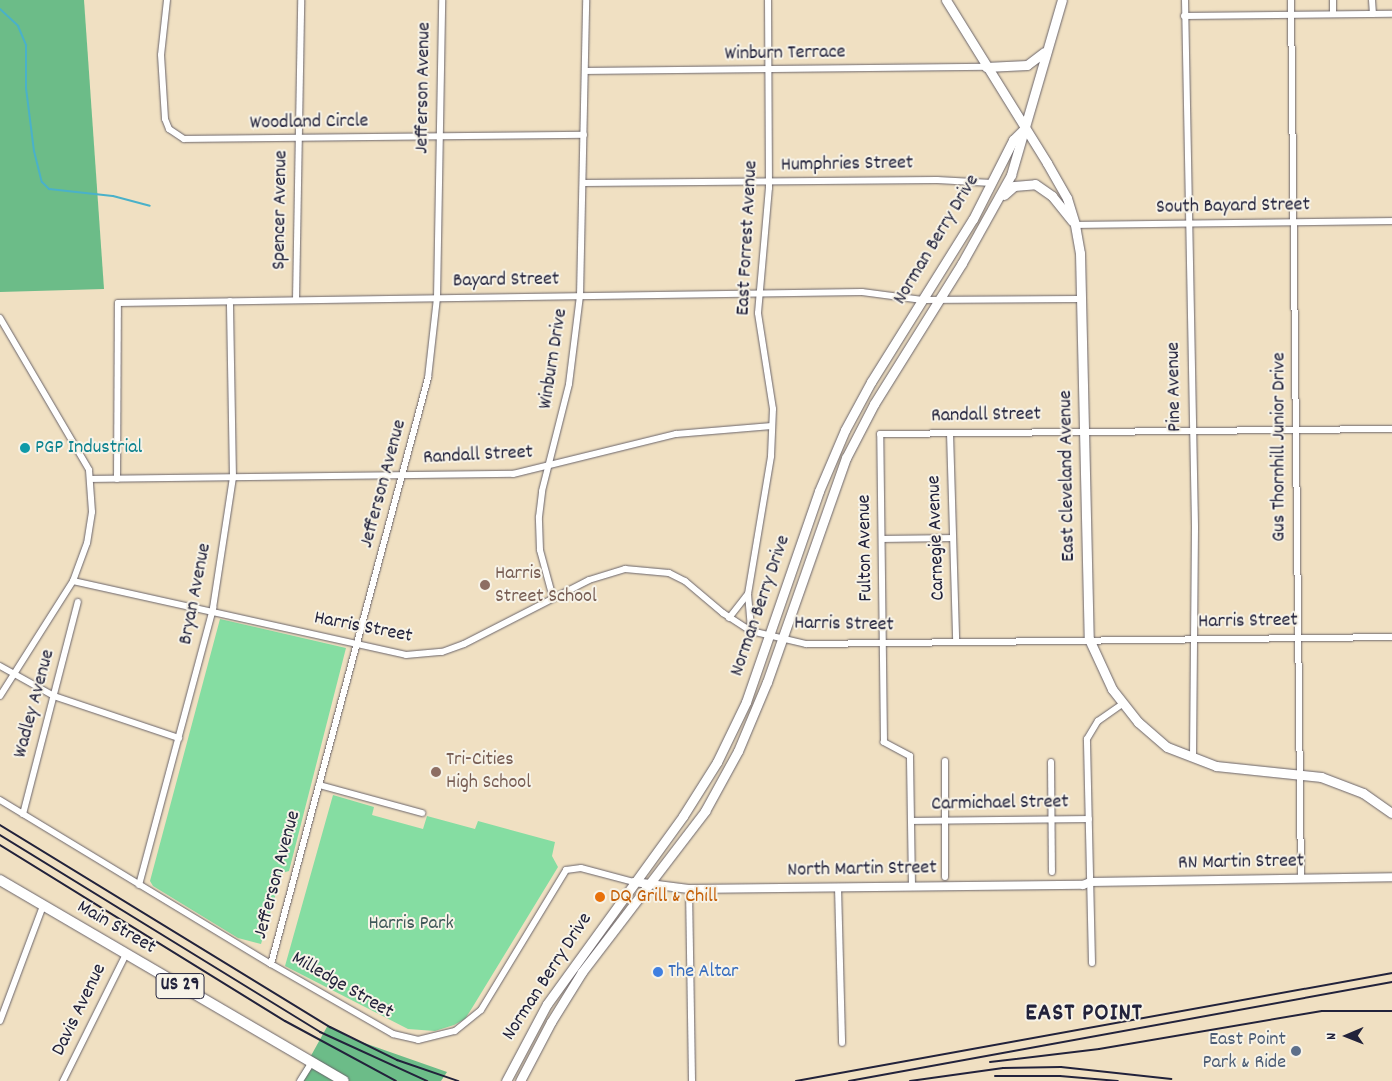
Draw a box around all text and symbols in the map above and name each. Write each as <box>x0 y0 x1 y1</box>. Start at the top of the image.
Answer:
street label: Jefferson Avenue <box>411 22 437 154</box>
street label: Winburn Terrace <box>724 41 846 67</box>
street label: Woodland Circle <box>250 110 368 136</box>
street label: Spencer Avenue <box>268 150 294 270</box>
street label: Humphries Street <box>781 152 913 178</box>
street label: East Forrest Avenue <box>732 160 764 316</box>
street label: Norman Berry Drive <box>889 171 985 309</box>
street label: South Bayard Street <box>1156 194 1310 220</box>
street label: Bayard Street <box>453 268 559 294</box>
street label: Winburn Drive <box>534 307 574 411</box>
street label: Pine Avenue <box>1162 342 1188 432</box>
street label: Gus Thornhill Junior Drive <box>1268 352 1292 542</box>
street label: East Cleveland Avenue <box>1055 390 1081 562</box>
street label: Randall Street <box>931 403 1041 429</box>
street label: Jefferson Avenue <box>355 417 413 551</box>
place label: PGP Industrial <box>35 436 142 460</box>
street label: Randall Street <box>423 441 533 471</box>
marker: PGP Industrial <box>19 442 31 454</box>
street label: Carnegie Avenue <box>923 475 951 601</box>
street label: Fulton Avenue <box>853 494 879 602</box>
street label: Norman Berry Drive <box>726 532 796 680</box>
street label: Bryan Avenue <box>174 541 218 647</box>
place label: Harris Street School <box>495 562 597 609</box>
marker: Harris Street School <box>479 579 491 591</box>
street label: Harris Street <box>312 607 414 649</box>
street label: Harris Street <box>1198 609 1298 635</box>
street label: Harris Street <box>794 612 894 638</box>
street label: Wadley Avenue <box>9 647 61 761</box>
place label: Tri-Cities High School <box>446 748 531 795</box>
marker: Tri-Cities High School <box>430 766 442 778</box>
street label: Carmichael Street <box>931 791 1069 817</box>
street label: Jefferson Avenue <box>249 808 307 942</box>
street label: RN Martin Street <box>1178 850 1304 876</box>
street label: North Martin Street <box>787 857 937 883</box>
place label: DQ Grill & Chill <box>610 885 717 909</box>
marker: DQ Grill & Chill <box>594 891 606 903</box>
street label: Main Street <box>72 896 160 960</box>
street label: Norman Berry Drive <box>498 909 598 1045</box>
park label: Harris Park <box>368 912 454 936</box>
street label: Milledge Street <box>287 947 397 1025</box>
street label: Davis Avenue <box>47 960 113 1060</box>
place label: The Altar <box>668 960 738 984</box>
marker: The Altar <box>652 966 664 978</box>
road number: US 29 <box>155 969 205 1002</box>
district label: EAST POINT <box>1024 999 1144 1029</box>
north arrow <box>1322 1011 1372 1061</box>
place label: East Point Park & Ride <box>1202 1028 1286 1075</box>
text: N <box>1322 1033 1342 1040</box>
marker: East Point Park & Ride <box>1290 1045 1302 1057</box>

